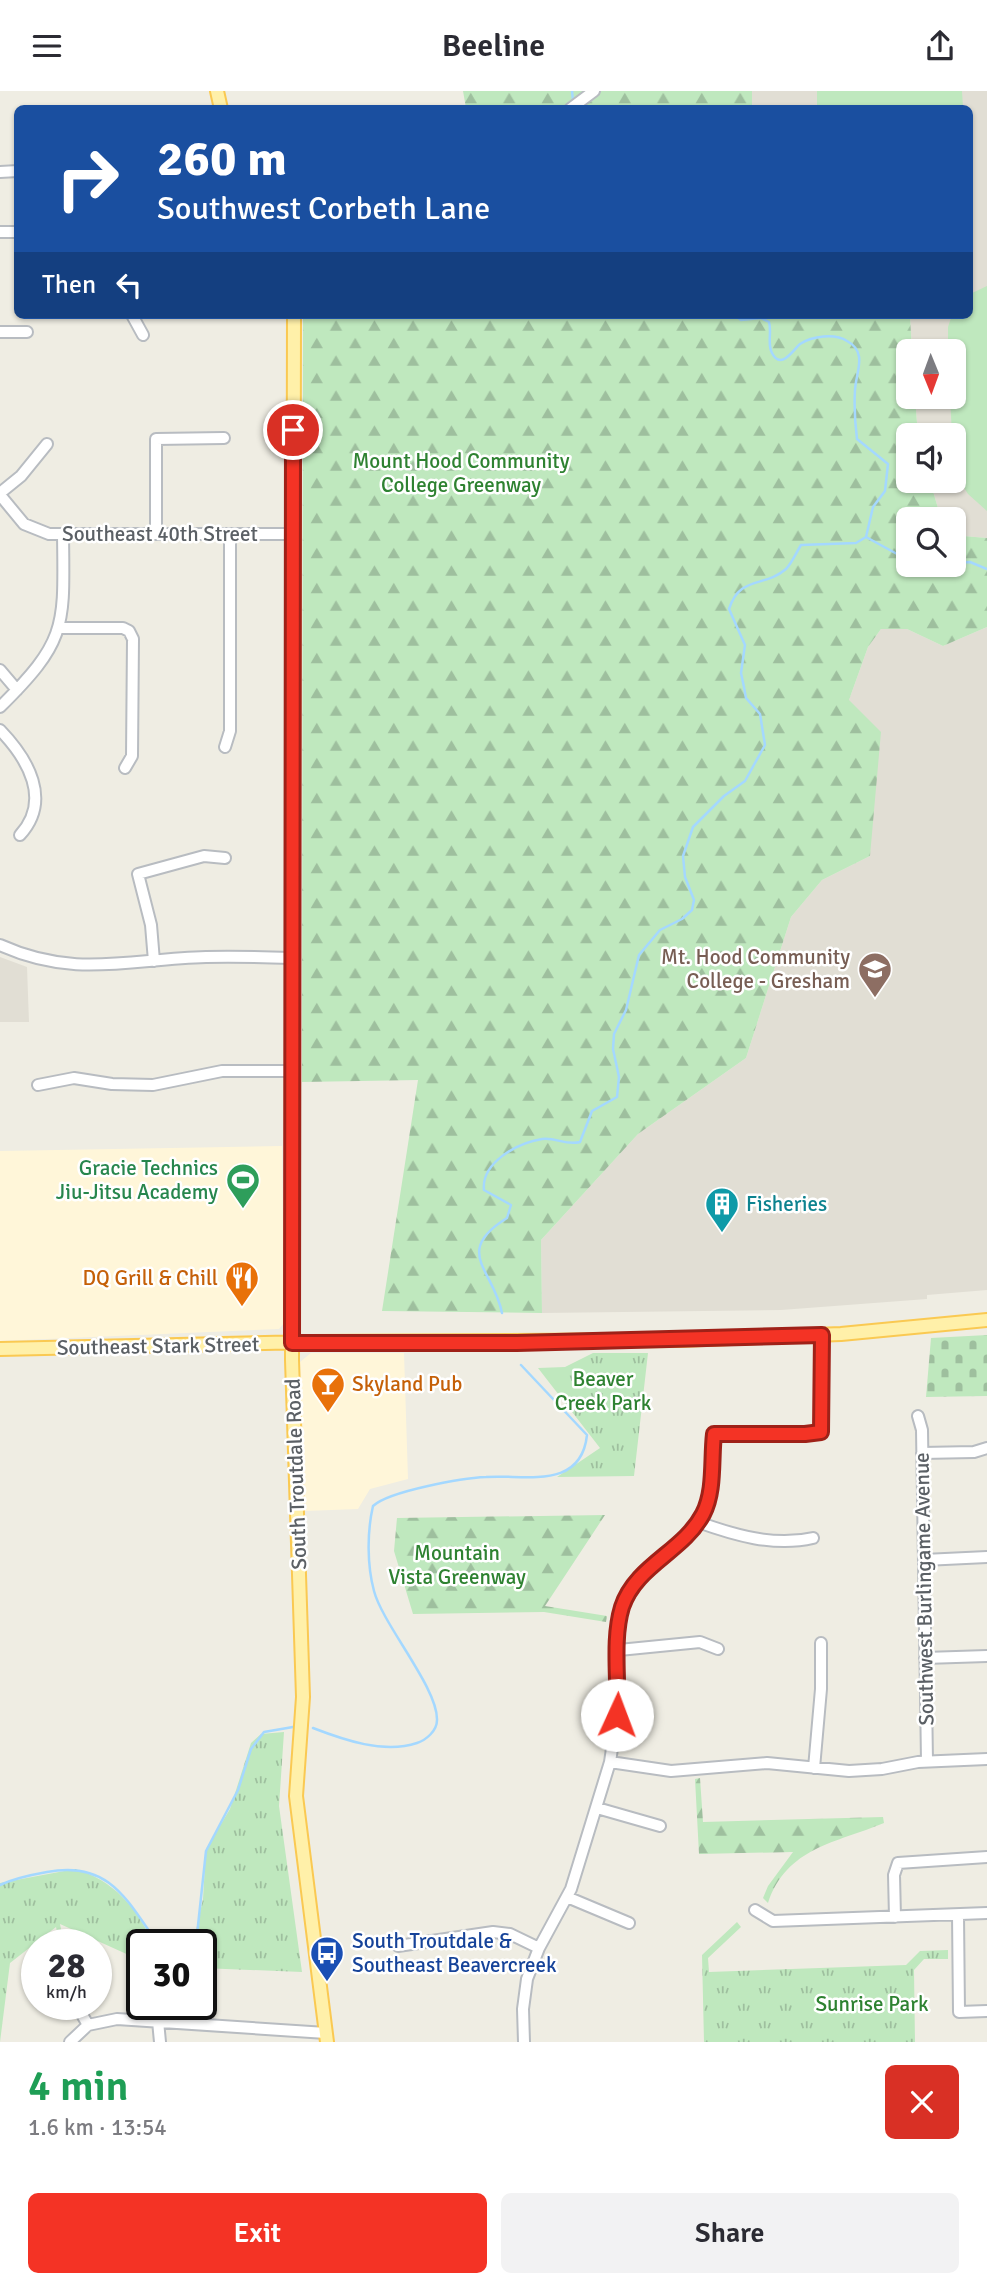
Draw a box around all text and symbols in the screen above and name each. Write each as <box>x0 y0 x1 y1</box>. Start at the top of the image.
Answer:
text: Beeline <box>442 26 545 65</box>
icon: menu <box>28 27 66 65</box>
icon: share <box>921 27 959 65</box>
text: 260 m <box>157 129 287 189</box>
icon: right <box>42 133 133 224</box>
text: Southwest Corbeth Lane <box>157 189 490 228</box>
icon: left <box>110 266 148 304</box>
text: Then <box>42 269 96 301</box>
north arrow <box>896 339 966 409</box>
map controls <box>896 339 966 577</box>
pin <box>263 400 323 460</box>
icon: arrive <box>274 411 312 449</box>
button: sound <box>896 423 966 493</box>
park label: Mount Hood Community College Greenway <box>352 448 570 498</box>
button: search <box>896 507 966 577</box>
street label: Southeast 40th Street <box>62 521 258 547</box>
place label: Mt. Hood Community College - Gresham <box>661 944 850 994</box>
school or university icon: Mt. Hood Community College - Gresham <box>856 950 894 999</box>
place label: Gracie Technics Jiu-Jitsu Academy <box>56 1155 218 1205</box>
sports icon: Gracie Technics Jiu-Jitsu Academy <box>224 1161 262 1210</box>
building icon: Fisheries <box>703 1185 741 1234</box>
place label: Fisheries <box>746 1191 827 1217</box>
restaurant icon: DQ Grill & Chill <box>223 1259 261 1308</box>
place label: DQ Grill & Chill <box>82 1265 218 1291</box>
street label: Southeast Stark Street <box>57 1331 259 1361</box>
bar icon: Skyland Pub <box>309 1365 347 1414</box>
park label: Beaver Creek Park <box>555 1366 652 1416</box>
place label: Skyland Pub <box>352 1371 462 1397</box>
street label: South Troutdale Road <box>280 1378 312 1570</box>
street label: Southwest Burlingame Avenue <box>909 1452 939 1726</box>
park label: Mountain Vista Greenway <box>388 1540 526 1590</box>
position arrow <box>580 1678 654 1752</box>
place label: South Troutdale & Southeast Beavercreek <box>352 1928 557 1978</box>
speed limit sign: 30 <box>126 1929 217 2020</box>
bus stop icon: South Troutdale & Southeast Beavercreek <box>308 1934 346 1983</box>
text: 28 <box>48 1944 85 1987</box>
text: km/h <box>46 1981 87 2003</box>
park label: Sunrise Park <box>815 1991 929 2017</box>
text: 4 min <box>28 2061 129 2112</box>
button: close <box>885 2065 959 2139</box>
text: 1.6 km · 13:54 <box>28 2113 167 2142</box>
button: Exit <box>28 2193 487 2273</box>
button: Share <box>501 2193 959 2273</box>

